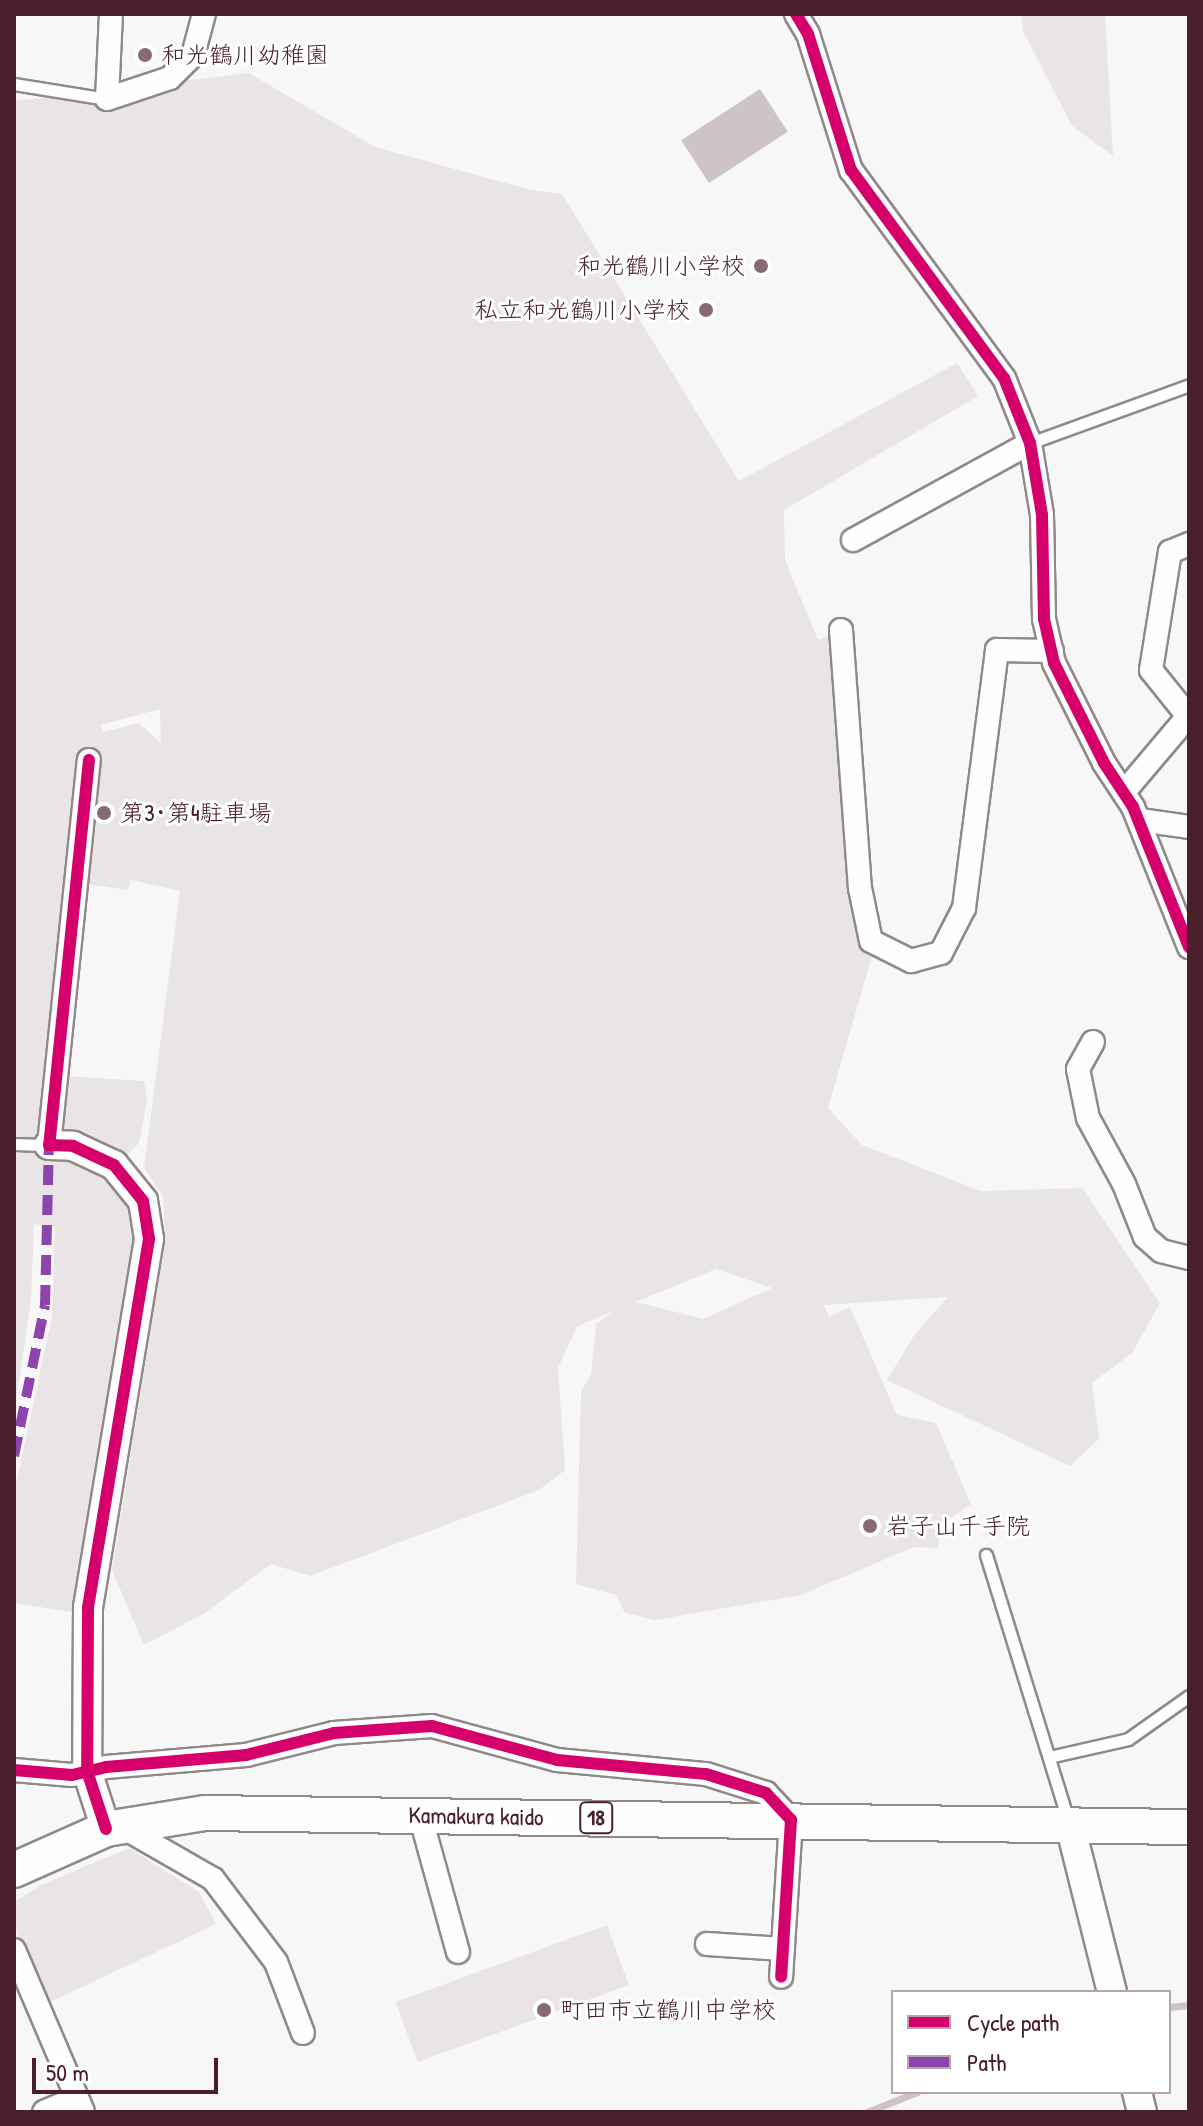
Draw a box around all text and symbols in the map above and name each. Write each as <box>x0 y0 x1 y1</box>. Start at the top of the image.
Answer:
place label: 和光鶴川幼稚園 <box>161 41 329 69</box>
marker: 和光鶴川幼稚園 <box>136 46 154 64</box>
place label: 和光鶴川小学校 <box>577 252 745 280</box>
marker: 和光鶴川小学校 <box>752 257 770 275</box>
place label: 私立和光鶴川小学校 <box>474 296 690 324</box>
marker: 私立和光鶴川小学校 <box>697 301 715 319</box>
place label: 第3･第4駐車場 <box>120 799 272 827</box>
marker: 第3･第4駐車場 <box>95 804 113 822</box>
place label: 岩子山千手院 <box>886 1512 1030 1540</box>
marker: 岩子山千手院 <box>861 1517 879 1535</box>
street label: Kamakura kaido <box>408 1800 544 1832</box>
road number: 18 <box>578 1800 614 1836</box>
legend <box>891 1990 1171 2094</box>
place label: 町田市立鶴川中学校 <box>560 1996 776 2024</box>
marker: 町田市立鶴川中学校 <box>535 2001 553 2019</box>
text: Cycle path <box>967 2006 1059 2038</box>
scale bar <box>36 2042 222 2092</box>
text: Path <box>967 2046 1006 2078</box>
text: 50 m <box>46 2056 89 2088</box>

